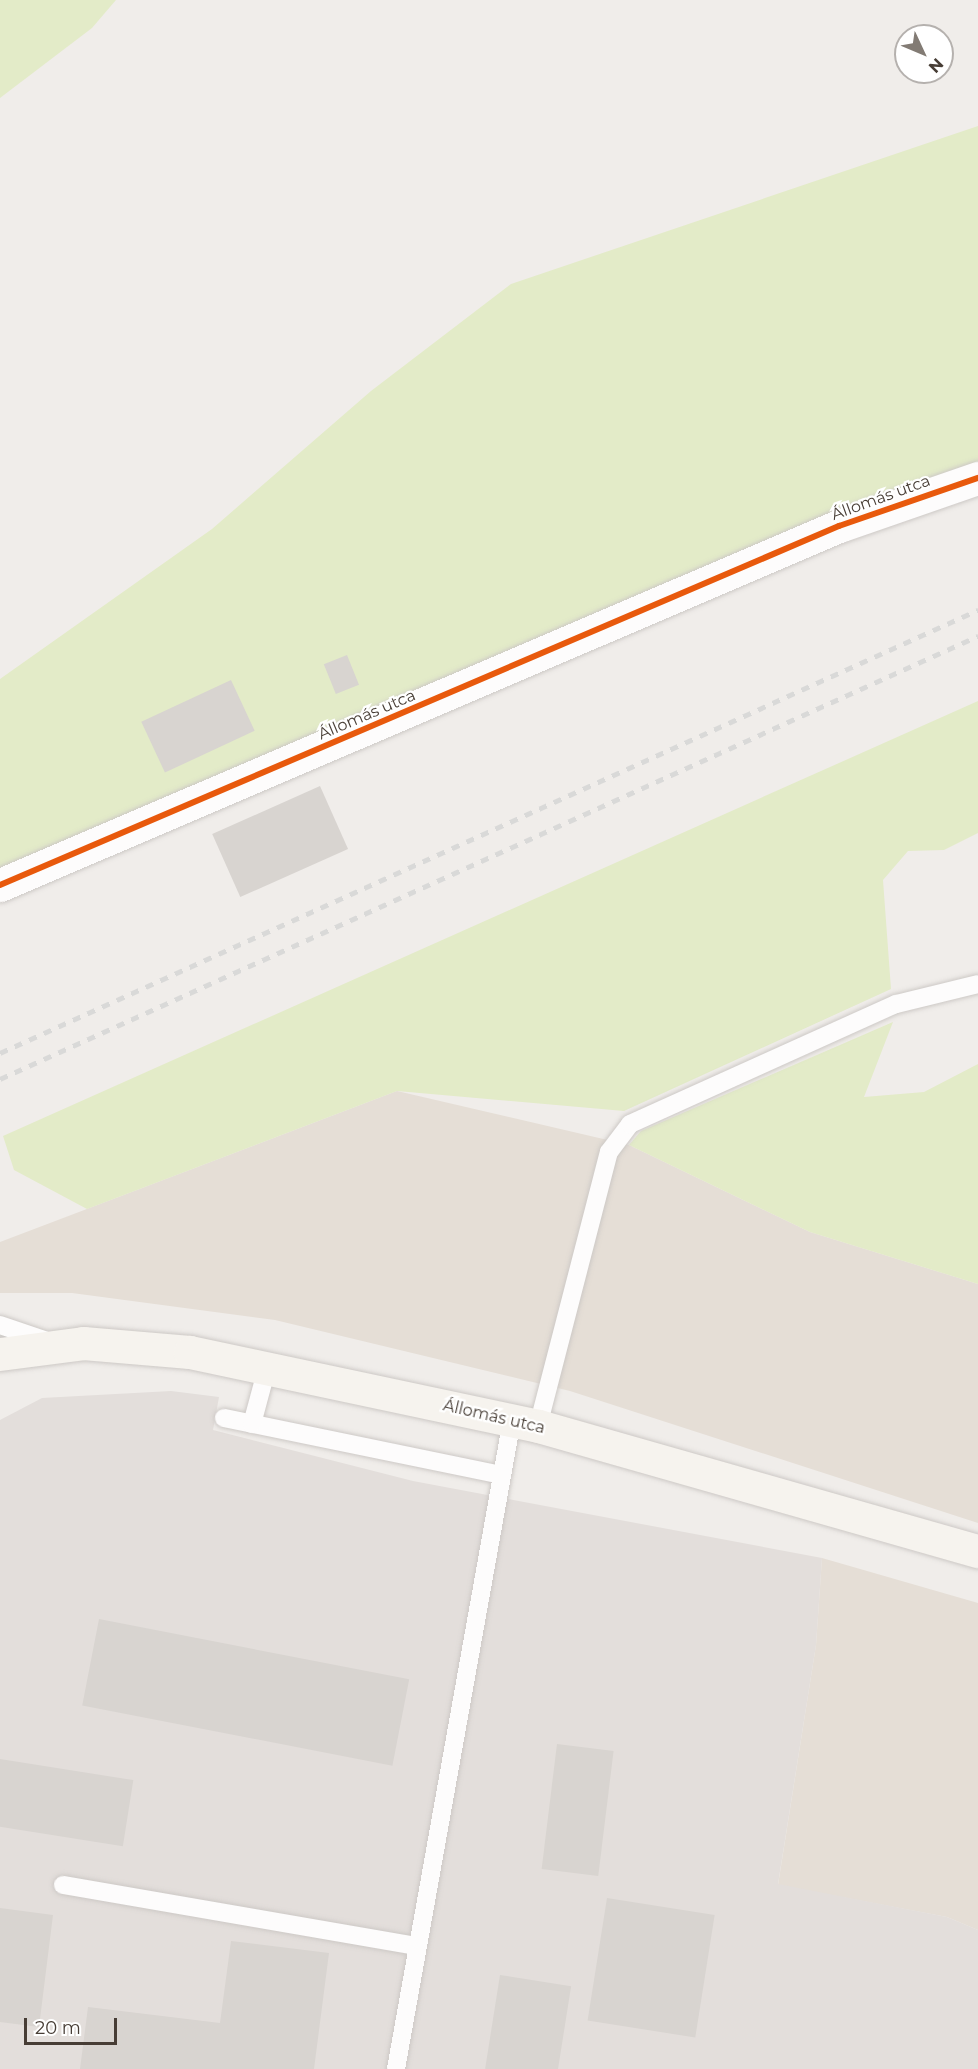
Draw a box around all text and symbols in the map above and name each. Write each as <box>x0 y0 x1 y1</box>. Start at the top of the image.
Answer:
north arrow <box>894 24 954 84</box>
text: N <box>925 54 947 77</box>
street label: Állomás utca <box>829 471 933 525</box>
street label: Állomás utca <box>315 686 419 744</box>
street label: Állomás utca <box>441 1396 547 1438</box>
scale bar <box>27 2006 120 2044</box>
text: 20 m <box>35 2017 81 2039</box>

